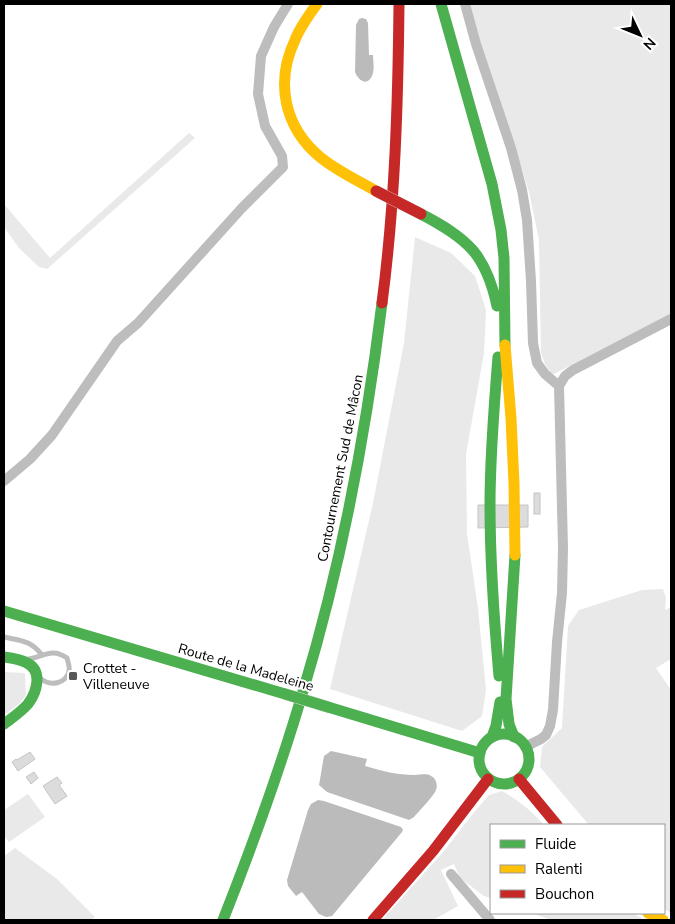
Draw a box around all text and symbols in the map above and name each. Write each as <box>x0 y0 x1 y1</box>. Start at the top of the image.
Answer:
north arrow <box>615 10 665 60</box>
text: N <box>639 33 660 54</box>
street label: Contournement Sud de Mâcon <box>313 373 368 563</box>
street label: Route de la Madeleine <box>176 639 316 696</box>
place label: Crottet - Villeneuve <box>82 659 149 694</box>
marker: Crottet - Villeneuve <box>67 670 79 682</box>
legend <box>490 824 665 914</box>
text: Fluide <box>535 834 576 854</box>
text: Ralenti <box>535 859 583 879</box>
text: Bouchon <box>535 884 594 904</box>

